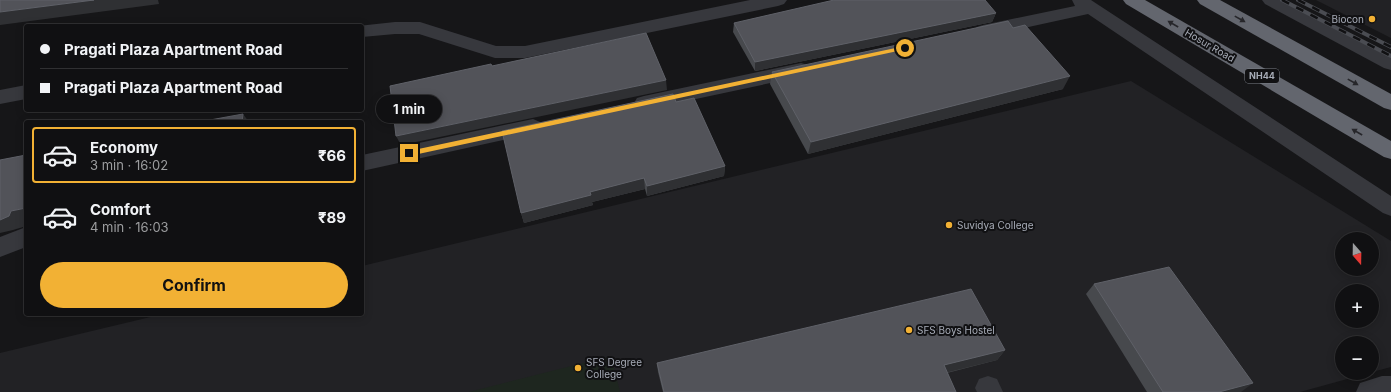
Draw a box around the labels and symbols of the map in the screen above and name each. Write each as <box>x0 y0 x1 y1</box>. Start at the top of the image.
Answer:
place label: Biocon <box>1331 13 1364 25</box>
marker: Biocon <box>1367 14 1377 24</box>
one-way arrow <box>1234 16 1246 22</box>
one-way arrow <box>1167 20 1179 27</box>
street label: Hosur Road <box>1183 26 1237 64</box>
route start <box>896 39 914 57</box>
road number: NH44 <box>1245 69 1279 83</box>
one-way arrow <box>1347 79 1359 86</box>
callout: 1 min <box>376 95 442 123</box>
one-way arrow <box>1351 128 1363 135</box>
route end <box>400 144 418 162</box>
place label: Suvidya College <box>957 219 1034 231</box>
marker: Suvidya College <box>944 220 954 230</box>
north arrow <box>1335 232 1379 276</box>
place label: SFS Boys Hostel <box>917 324 995 336</box>
marker: SFS Boys Hostel <box>904 325 914 335</box>
place label: SFS Degree College <box>586 356 642 380</box>
marker: SFS Degree College <box>573 363 583 373</box>

